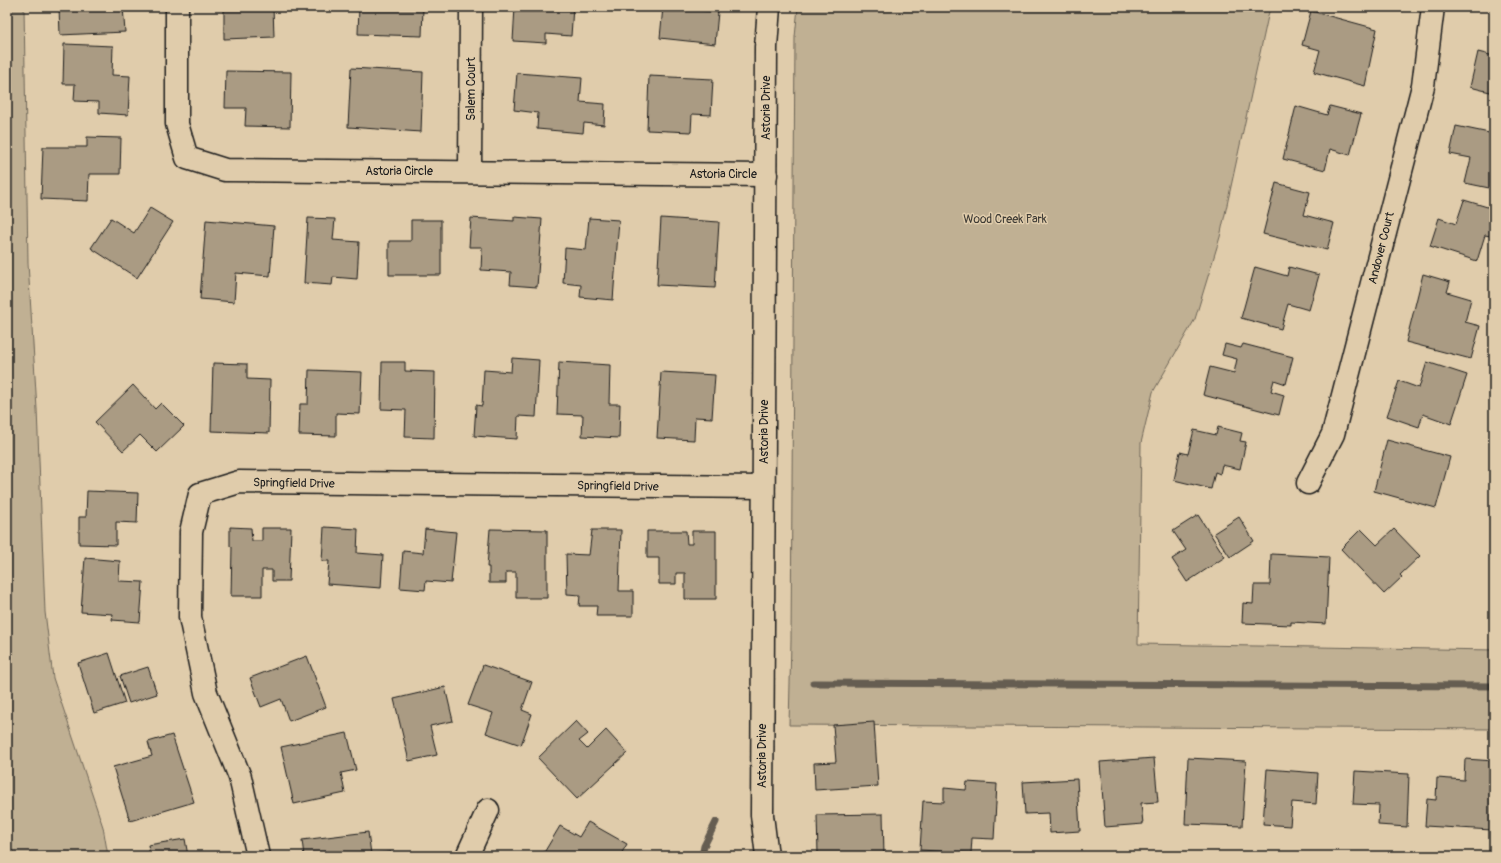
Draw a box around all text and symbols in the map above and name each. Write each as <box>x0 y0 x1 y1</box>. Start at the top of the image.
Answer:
street label: Salem Court <box>464 57 479 121</box>
street label: Astoria Drive <box>759 76 774 140</box>
street label: Astoria Circle <box>365 164 433 179</box>
street label: Astoria Circle <box>689 167 757 182</box>
street label: Andover Court <box>1365 210 1398 286</box>
park label: Wood Creek Park <box>963 212 1047 227</box>
street label: Astoria Drive <box>757 400 772 464</box>
street label: Springfield Drive <box>253 475 335 492</box>
street label: Springfield Drive <box>577 478 659 495</box>
street label: Astoria Drive <box>755 724 770 788</box>

